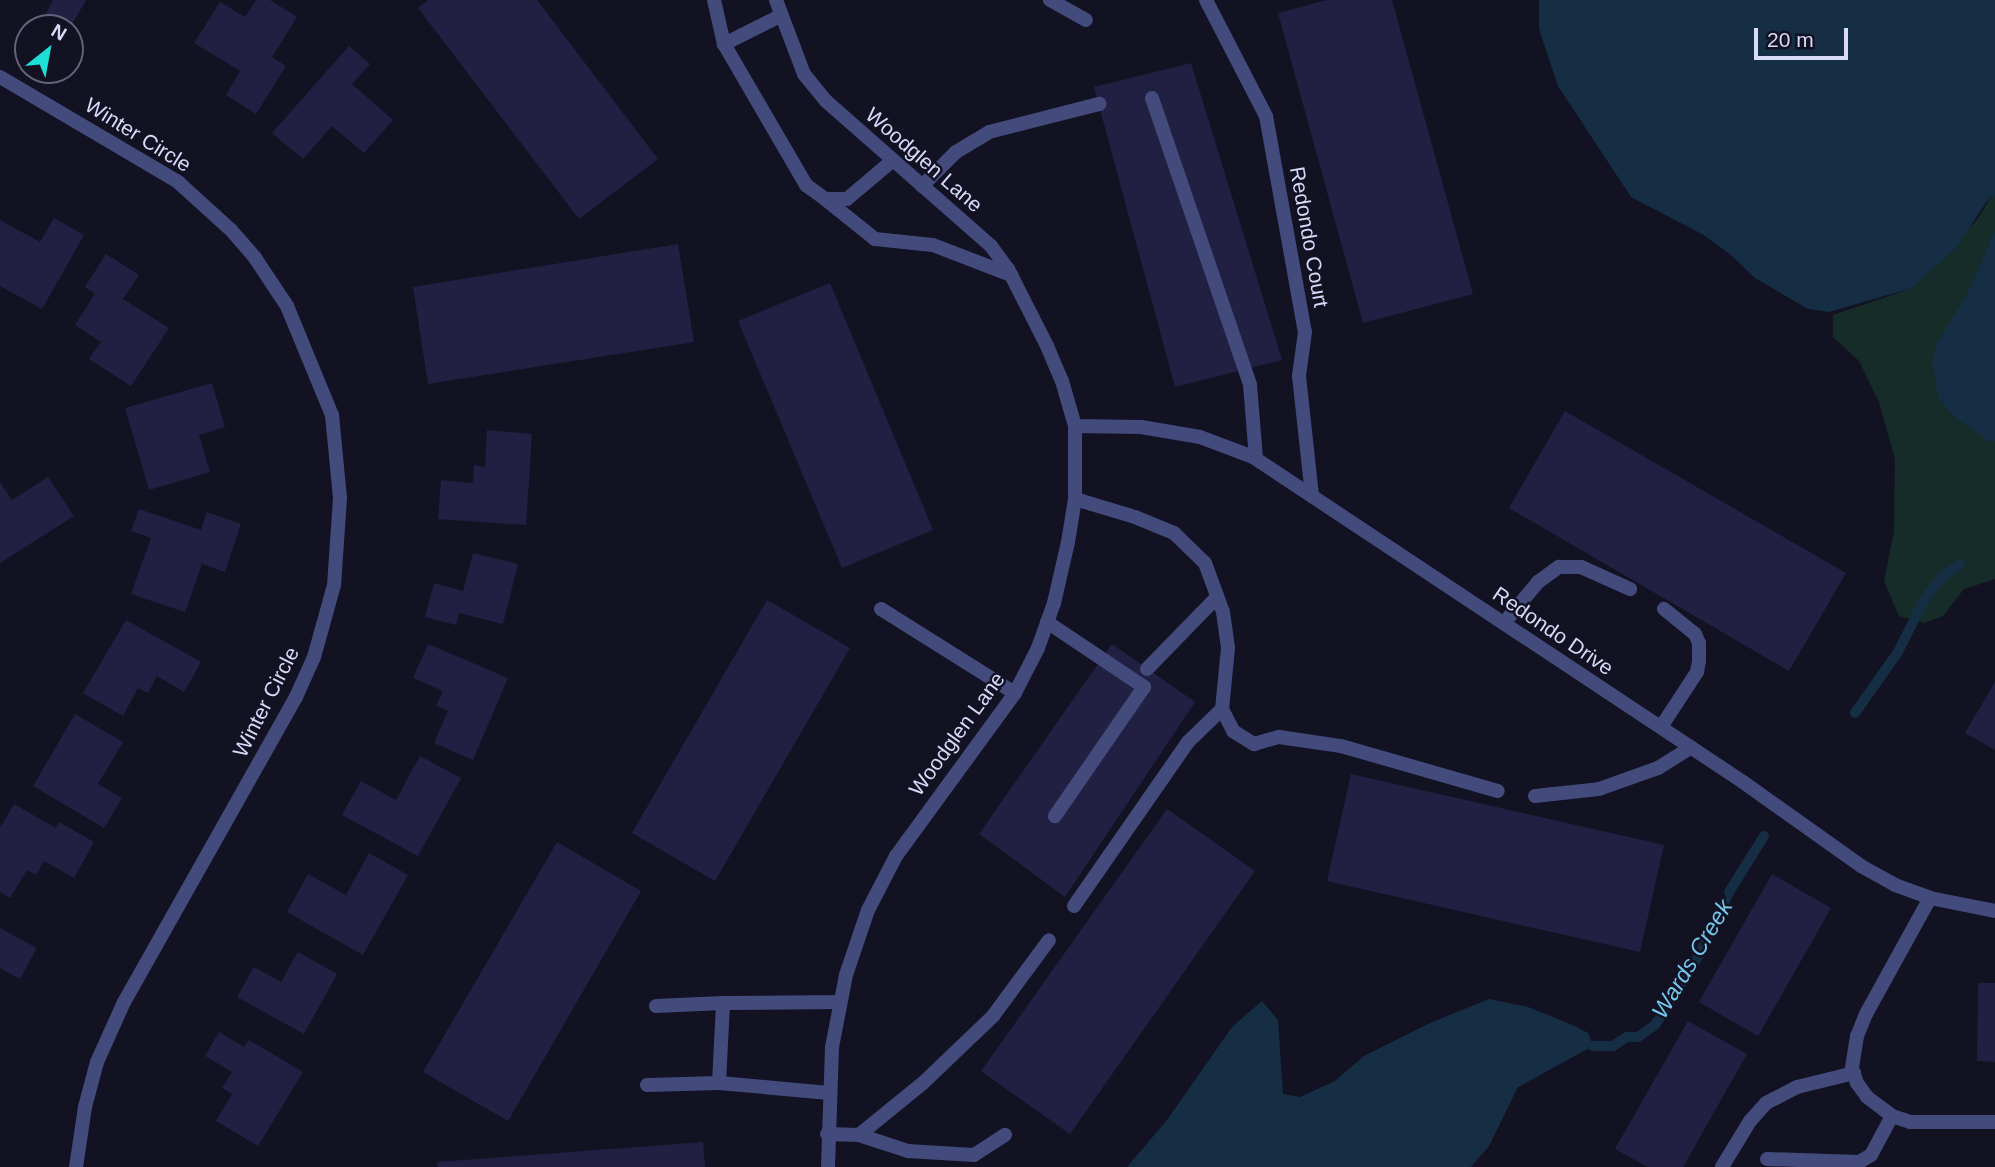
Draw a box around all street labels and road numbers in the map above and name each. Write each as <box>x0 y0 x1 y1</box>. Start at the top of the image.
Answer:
street label: Winter Circle <box>80 92 196 178</box>
street label: Woodglen Lane <box>860 102 988 218</box>
street label: Redondo Court <box>1284 165 1334 309</box>
street label: Redondo Drive <box>1488 581 1618 681</box>
street label: Winter Circle <box>227 643 305 761</box>
street label: Woodglen Lane <box>904 667 1010 801</box>

